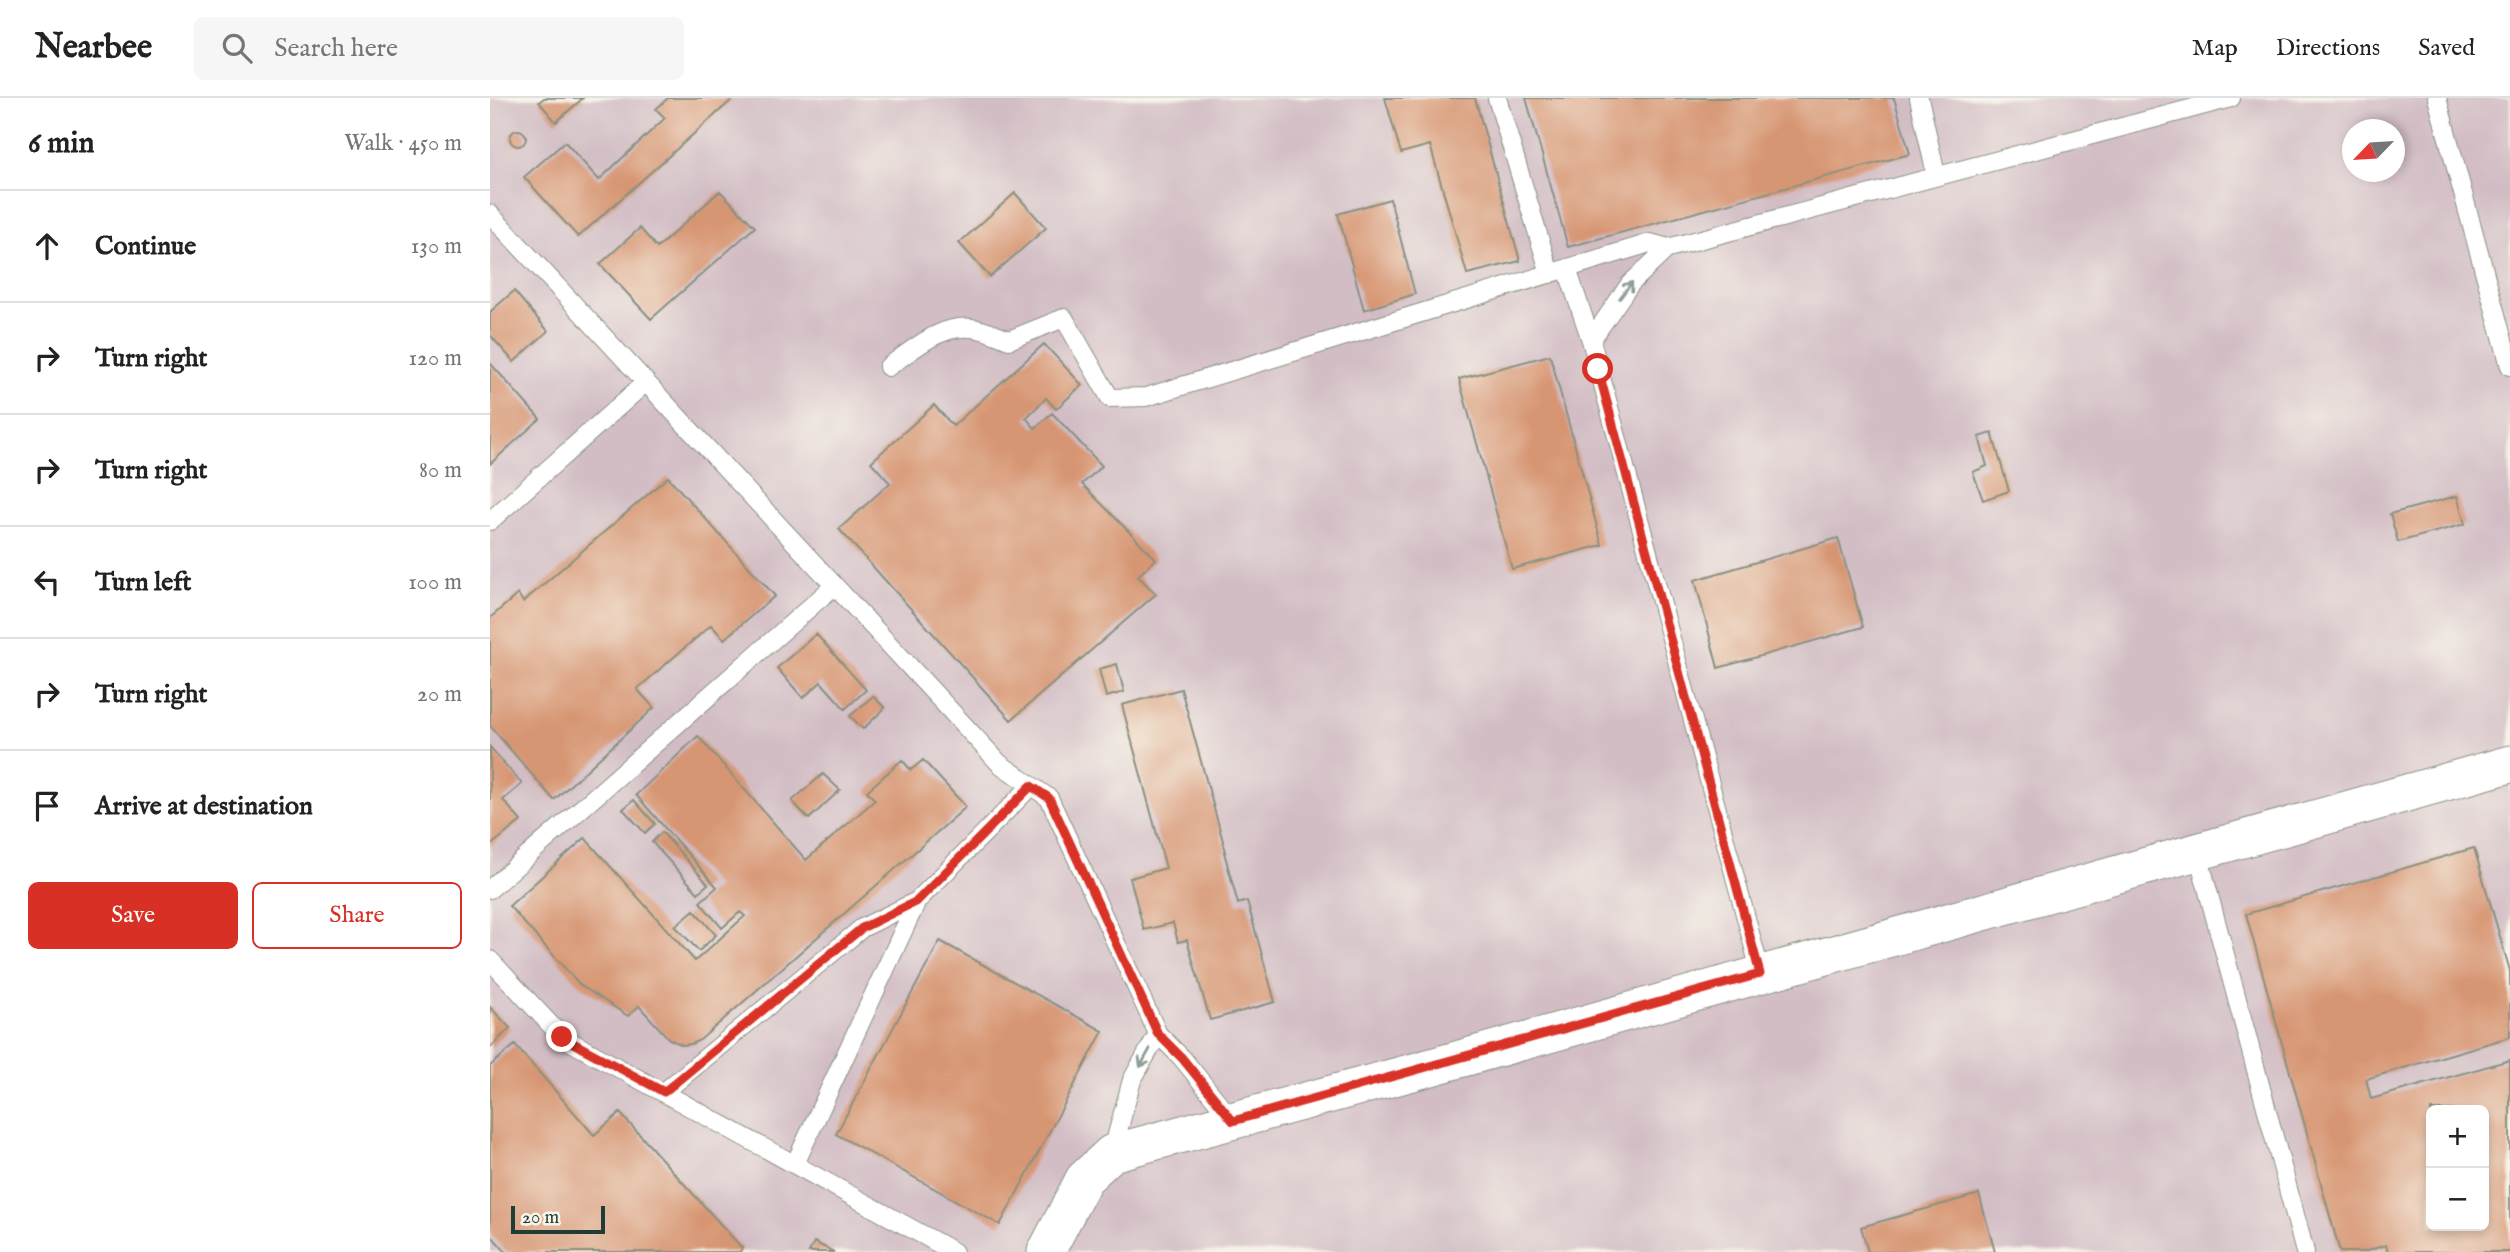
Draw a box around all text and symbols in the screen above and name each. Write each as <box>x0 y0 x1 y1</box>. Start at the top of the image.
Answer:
search box <box>194 17 684 80</box>
text: Nearbee <box>35 27 152 69</box>
icon: search <box>218 29 256 67</box>
text: Search here <box>274 32 398 65</box>
text: Map <box>2192 33 2238 64</box>
text: Directions <box>2276 33 2380 64</box>
text: Saved <box>2418 33 2475 64</box>
north arrow <box>2342 119 2405 182</box>
text: 6 min <box>28 125 94 163</box>
text: Walk · 450 m <box>344 129 462 158</box>
icon: ahead <box>28 227 66 265</box>
text: Continue <box>95 230 196 263</box>
text: 130 m <box>411 232 462 261</box>
one-way arrow <box>1618 282 1633 300</box>
icon: right <box>28 339 66 377</box>
text: Turn right <box>95 342 208 375</box>
text: 120 m <box>409 344 462 373</box>
route start <box>1582 353 1613 384</box>
icon: right <box>28 451 66 489</box>
text: Turn right <box>95 454 208 487</box>
text: 80 m <box>419 456 462 485</box>
icon: left <box>28 563 66 601</box>
text: Turn left <box>95 566 192 599</box>
text: 100 m <box>408 568 462 597</box>
icon: right <box>28 675 66 713</box>
text: Turn right <box>95 678 208 711</box>
text: 20 m <box>417 680 462 709</box>
icon: arrive <box>28 787 66 825</box>
text: Arrive at destination <box>95 790 313 823</box>
button: Save <box>28 882 238 949</box>
button: Share <box>252 882 462 949</box>
route end <box>546 1021 577 1052</box>
one-way arrow <box>1138 1047 1152 1067</box>
map controls <box>2426 1105 2489 1231</box>
button: + <box>2426 1105 2489 1168</box>
button: − <box>2426 1168 2489 1231</box>
scale bar <box>511 1203 606 1235</box>
text: 20 m <box>522 1206 559 1230</box>

